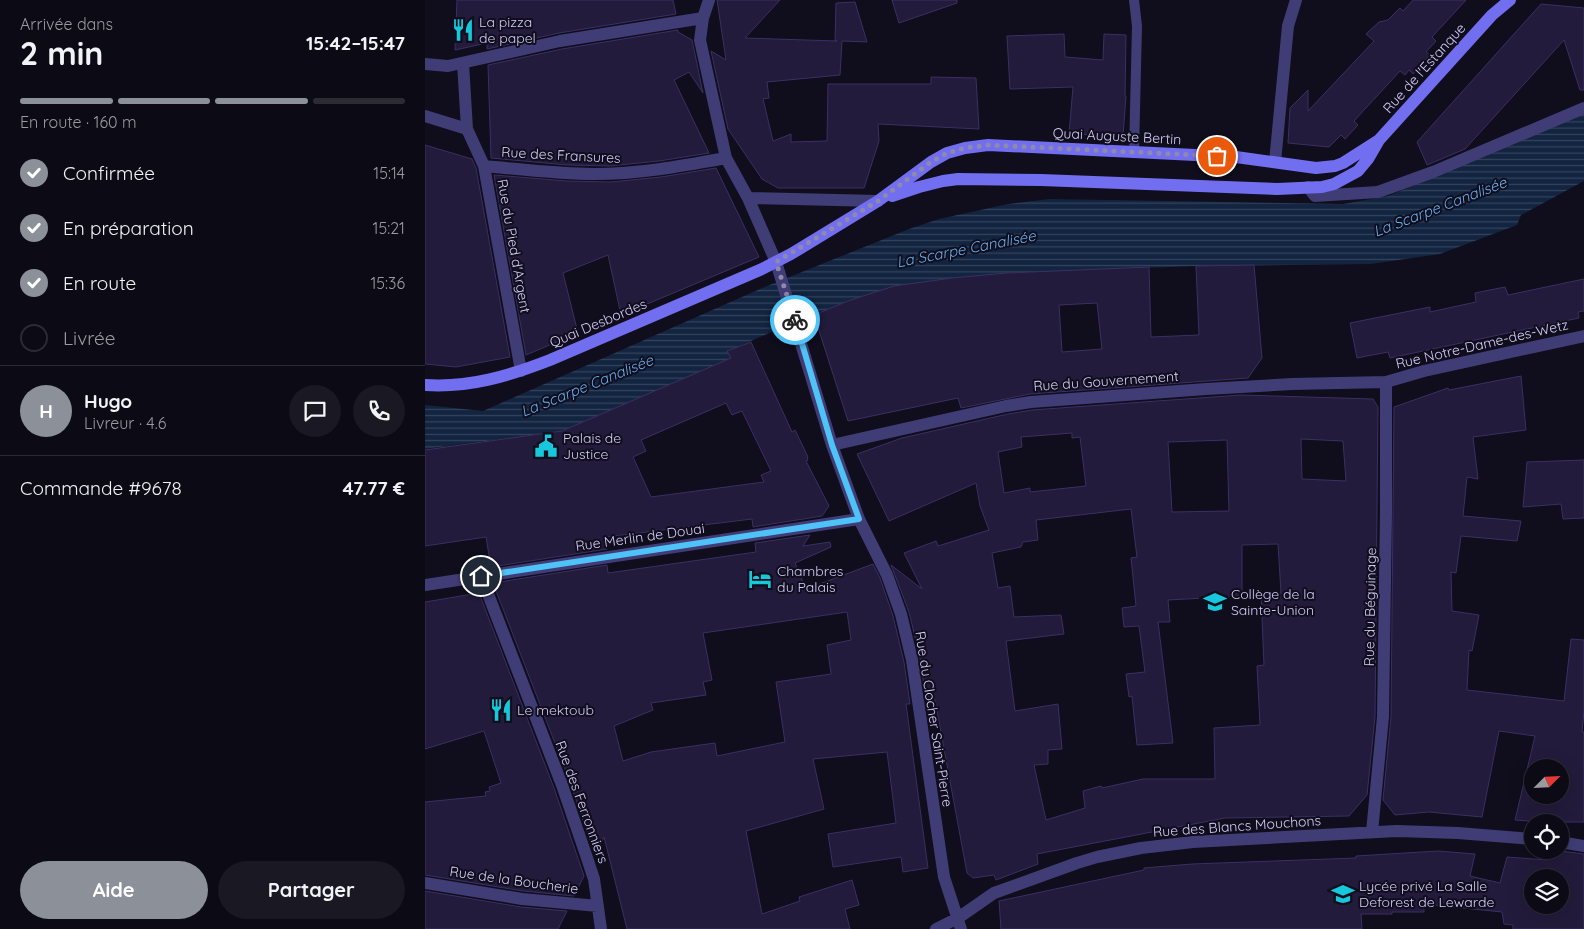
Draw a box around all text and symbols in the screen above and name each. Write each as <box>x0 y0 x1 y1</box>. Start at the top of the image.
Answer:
place label: La pizza de papel <box>479 13 536 47</box>
text: Arrivée dans <box>20 14 113 34</box>
restaurant icon: La pizza de papel <box>450 17 476 43</box>
street label: Rue de l'Estanque <box>1379 19 1469 117</box>
text: 15:42–15:47 <box>306 31 405 55</box>
text: 2 min <box>20 33 103 73</box>
text: En route · 160 m <box>20 112 137 132</box>
street label: Quai Auguste Bertin <box>1052 124 1182 148</box>
pin <box>1196 135 1238 177</box>
icon: bag <box>1203 142 1231 170</box>
street label: Rue des Fransures <box>501 143 621 167</box>
icon: check <box>20 159 48 187</box>
text: Confirmée <box>63 161 155 185</box>
text: 15:14 <box>373 163 405 183</box>
water label: La Scarpe Canalisée <box>1371 172 1510 241</box>
street label: Rue du Pied d'Argent <box>493 178 535 315</box>
icon: check <box>20 214 48 242</box>
text: En préparation <box>63 216 194 240</box>
text: 15:21 <box>373 218 405 238</box>
water label: La Scarpe Canalisée <box>895 226 1038 271</box>
icon: check <box>20 269 48 297</box>
text: En route <box>63 271 136 295</box>
text: 15:36 <box>370 273 405 293</box>
street label: Quai Desbordes <box>547 294 649 352</box>
courier <box>770 295 820 345</box>
icon: bike <box>781 306 809 334</box>
street label: Rue Notre-Dame-des-Wetz <box>1394 315 1570 373</box>
text: Livrée <box>63 326 116 350</box>
water label: La Scarpe Canalisée <box>518 350 656 421</box>
street label: Rue du Gouvernement <box>1033 367 1180 395</box>
button: chat <box>289 385 341 437</box>
button: phone <box>353 385 405 437</box>
text: Hugo <box>84 389 132 413</box>
text: H <box>39 399 53 423</box>
text: Livreur · 4.6 <box>84 413 166 433</box>
place label: Palais de Justice <box>563 429 621 463</box>
public building icon: Palais de Justice <box>533 433 559 459</box>
text: Commande #9678 <box>20 476 182 500</box>
text: 47.77 € <box>342 476 405 500</box>
street label: Rue Merlin de Douai <box>574 519 706 555</box>
street label: Rue du Béguinage <box>1360 547 1380 667</box>
pin <box>460 555 502 597</box>
icon: home <box>467 562 495 590</box>
place label: Chambres du Palais <box>777 562 843 596</box>
hotel icon: Chambres du Palais <box>747 566 773 592</box>
place label: Collège de la Sainte-Union <box>1231 585 1315 619</box>
school or university icon: Collège de la Sainte-Union <box>1202 589 1228 615</box>
street label: Rue du Clocher Saint-Pierre <box>911 630 957 808</box>
restaurant icon: Le mektoub <box>488 697 514 723</box>
place label: Le mektoub <box>517 701 594 719</box>
street label: Rue des Ferronniers <box>551 738 613 866</box>
north arrow <box>1524 759 1569 804</box>
map controls <box>1524 759 1569 914</box>
street label: Rue des Blancs Mouchons <box>1152 811 1322 841</box>
button: locate <box>1524 814 1569 859</box>
button: Aide <box>20 861 208 919</box>
button: Partager <box>218 861 405 919</box>
street label: Rue de la Boucherie <box>449 862 580 898</box>
button: layers <box>1524 869 1569 914</box>
place label: Lycée privé La Salle Deforest de Lewarde <box>1359 877 1494 911</box>
school or university icon: Lycée privé La Salle Deforest de Lewarde <box>1330 881 1356 907</box>

